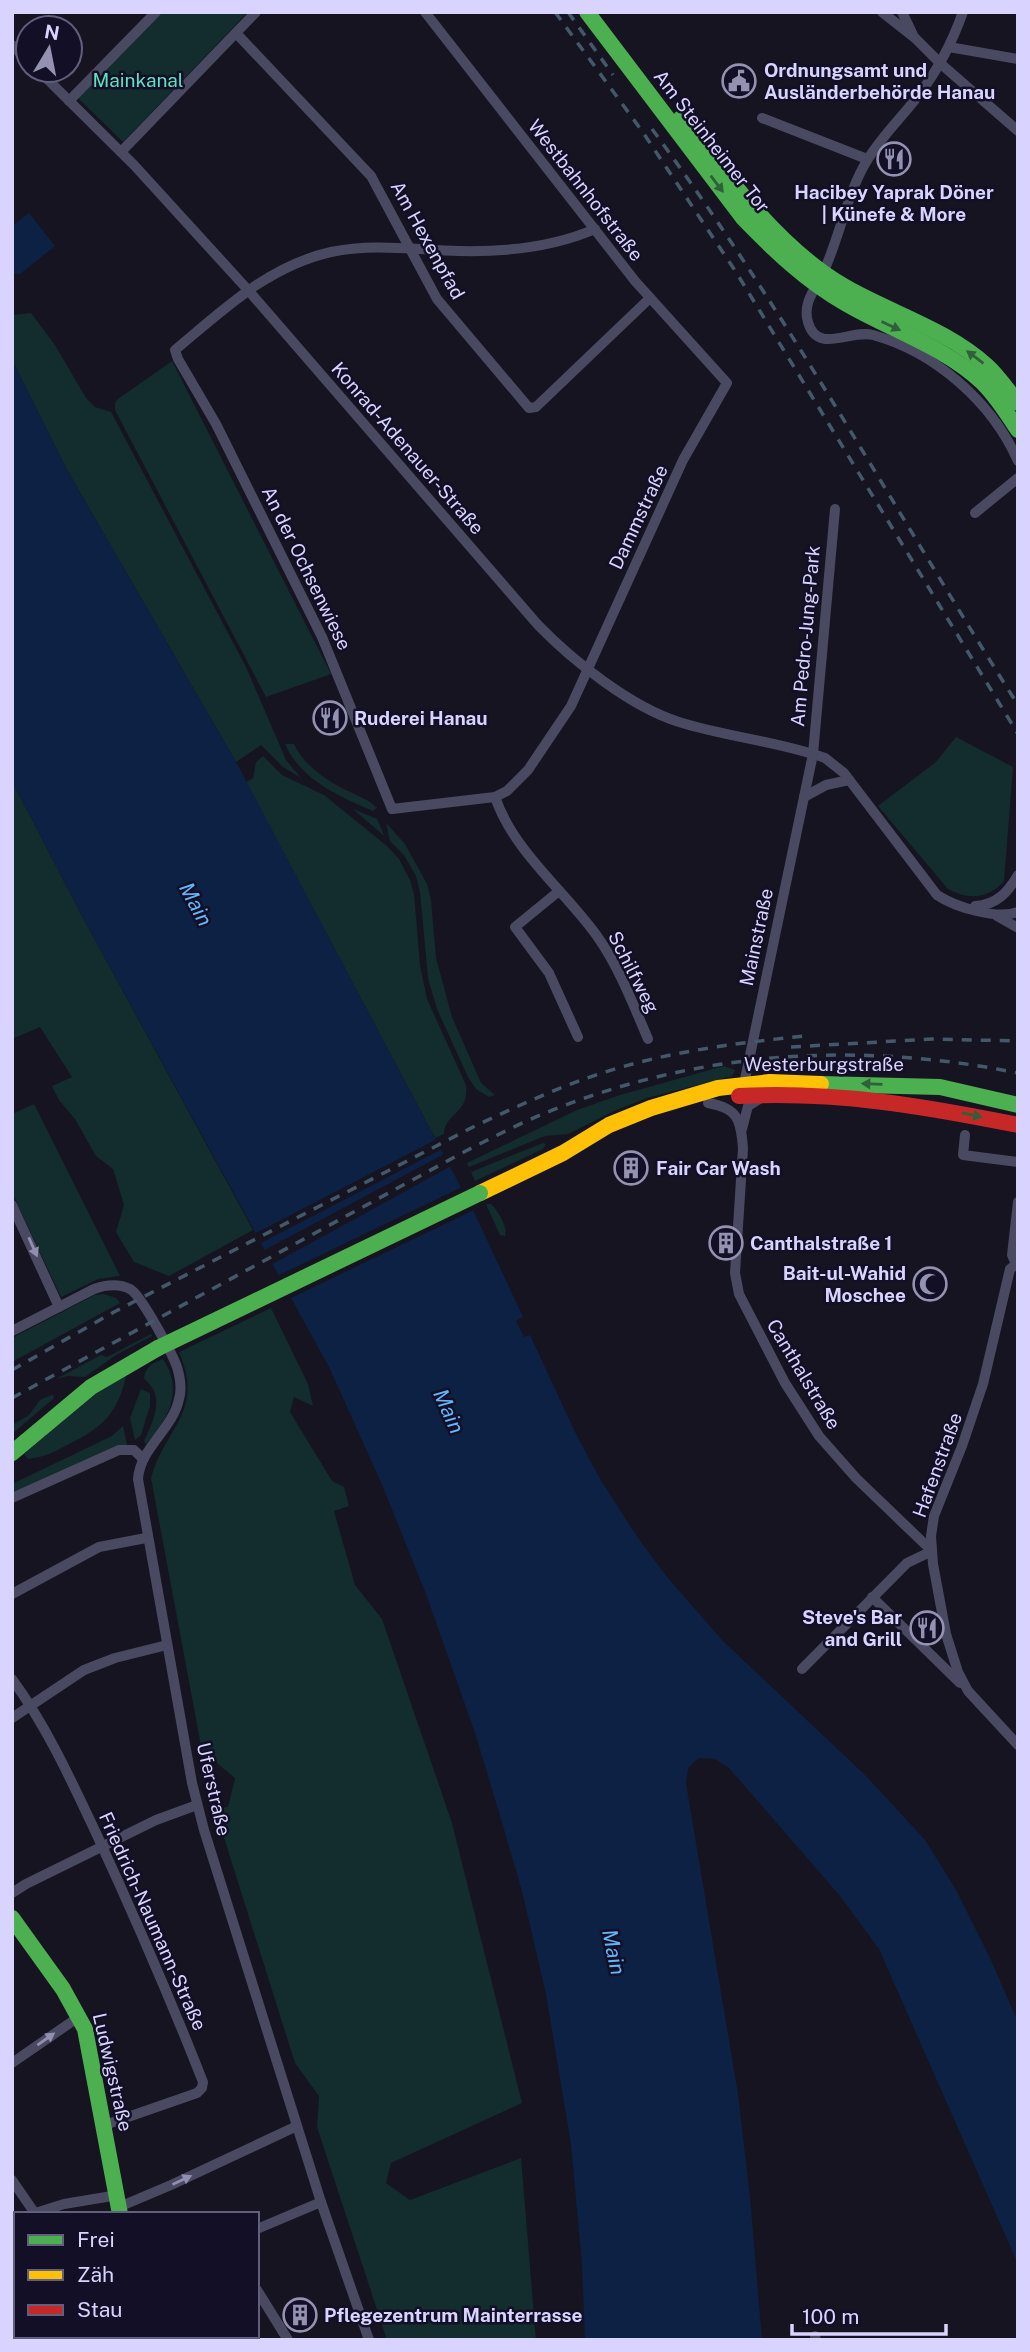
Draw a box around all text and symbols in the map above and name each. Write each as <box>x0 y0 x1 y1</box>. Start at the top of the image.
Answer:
north arrow <box>14 14 84 84</box>
text: N <box>43 20 61 44</box>
place label: Ordnungsamt und Ausländerbehörde Hanau <box>764 59 995 103</box>
public building icon: Ordnungsamt und Ausländerbehörde Hanau <box>720 62 758 100</box>
street label: Am Steinheimer Tor <box>650 65 774 217</box>
park label: Mainkanal <box>92 69 184 91</box>
street label: Westbahnhofstraße <box>524 115 648 265</box>
restaurant icon: Hacibey Yaprak Döner | Künefe & More <box>875 140 913 178</box>
one-way arrow <box>709 175 723 193</box>
street label: Am Hexenpfad <box>386 177 470 303</box>
place label: Hacibey Yaprak Döner | Künefe & More <box>794 181 994 225</box>
one-way arrow <box>880 321 901 332</box>
one-way arrow <box>966 351 984 365</box>
street label: Konrad-Adenauer-Straße <box>327 357 489 539</box>
street label: Dammstraße <box>604 461 672 573</box>
street label: An der Ochsenwiese <box>258 483 356 653</box>
street label: Am Pedro-Jung-Park <box>786 544 824 728</box>
restaurant icon: Ruderei Hanau <box>311 699 349 737</box>
place label: Ruderei Hanau <box>354 707 488 729</box>
water label: Main <box>174 878 218 930</box>
street label: Mainstraße <box>735 886 777 988</box>
street label: Schilfweg <box>604 927 664 1017</box>
street label: Westerburgstraße <box>744 1053 904 1075</box>
one-way arrow <box>860 1079 882 1090</box>
one-way arrow <box>961 1110 983 1121</box>
building icon: Fair Car Wash <box>612 1149 650 1187</box>
place label: Fair Car Wash <box>656 1157 781 1179</box>
building icon: Canthalstraße 1 <box>707 1224 745 1262</box>
place label: Canthalstraße 1 <box>750 1232 892 1254</box>
one-way arrow <box>28 1237 39 1258</box>
place label: Bait-ul-Wahid Moschee <box>783 1262 906 1306</box>
mosque icon: Bait-ul-Wahid Moschee <box>911 1265 949 1303</box>
street label: Canthalstraße <box>762 1315 846 1433</box>
water label: Main <box>428 1385 470 1437</box>
street label: Hafenstraße <box>908 1410 966 1520</box>
place label: Steve's Bar and Grill <box>802 1606 902 1650</box>
restaurant icon: Steve's Bar and Grill <box>908 1609 946 1647</box>
street label: Uferstraße <box>193 1740 235 1838</box>
street label: Friedrich-Naumann-Straße <box>95 1808 211 2034</box>
water label: Main <box>597 1927 631 1977</box>
street label: Ludwigstraße <box>89 2011 137 2133</box>
one-way arrow <box>37 2033 55 2047</box>
one-way arrow <box>172 2174 192 2186</box>
legend <box>14 2212 259 2338</box>
text: Frei <box>77 2227 115 2252</box>
text: Zäh <box>77 2262 114 2287</box>
scale bar <box>792 2292 946 2336</box>
building icon: Pflegezentrum Mainterrasse <box>281 2296 319 2334</box>
text: Stau <box>77 2297 123 2322</box>
place label: Pflegezentrum Mainterrasse <box>324 2304 582 2326</box>
text: 100 m <box>802 2304 859 2329</box>

